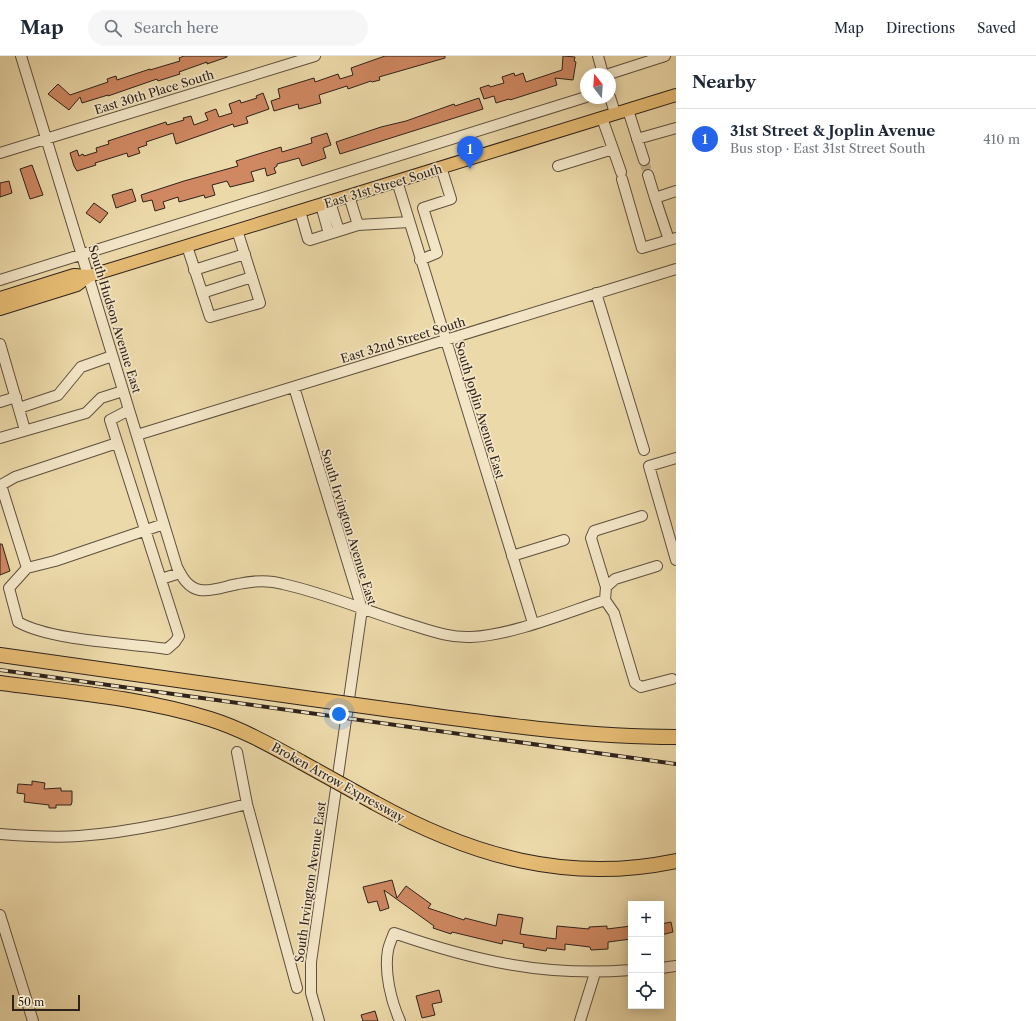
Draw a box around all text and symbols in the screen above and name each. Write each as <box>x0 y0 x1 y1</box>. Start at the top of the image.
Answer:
search box <box>88 10 368 46</box>
text: Map <box>20 16 64 39</box>
icon: search <box>102 17 124 39</box>
text: Search here <box>134 18 219 37</box>
text: Map <box>834 19 864 37</box>
text: Directions <box>886 19 955 37</box>
text: Saved <box>977 19 1016 37</box>
street label: East 30th Place South <box>92 67 216 117</box>
north arrow <box>580 68 616 104</box>
text: Nearby <box>692 72 756 92</box>
text: 31st Street & Joplin Avenue <box>730 121 935 140</box>
text: 1 <box>702 131 708 147</box>
text: 410 m <box>983 131 1020 147</box>
pin: 1 <box>457 136 483 169</box>
text: Bus stop · East 31st Street South <box>730 140 926 156</box>
street label: East 31st Street South <box>322 161 444 211</box>
street label: South Hudson Avenue East <box>85 243 145 396</box>
street label: East 32nd Street South <box>339 314 468 366</box>
street label: South Joplin Avenue East <box>452 339 508 481</box>
street label: South Irvington Avenue East <box>318 447 380 607</box>
your location <box>329 704 349 724</box>
street label: Broken Arrow Expressway <box>269 739 407 825</box>
street label: South Irvington Avenue East <box>291 800 329 963</box>
map controls <box>628 901 664 1009</box>
button: + <box>628 901 664 937</box>
button: − <box>628 937 664 973</box>
button: locate <box>628 973 664 1009</box>
scale bar <box>12 993 80 1012</box>
text: 50 m <box>18 995 44 1009</box>

